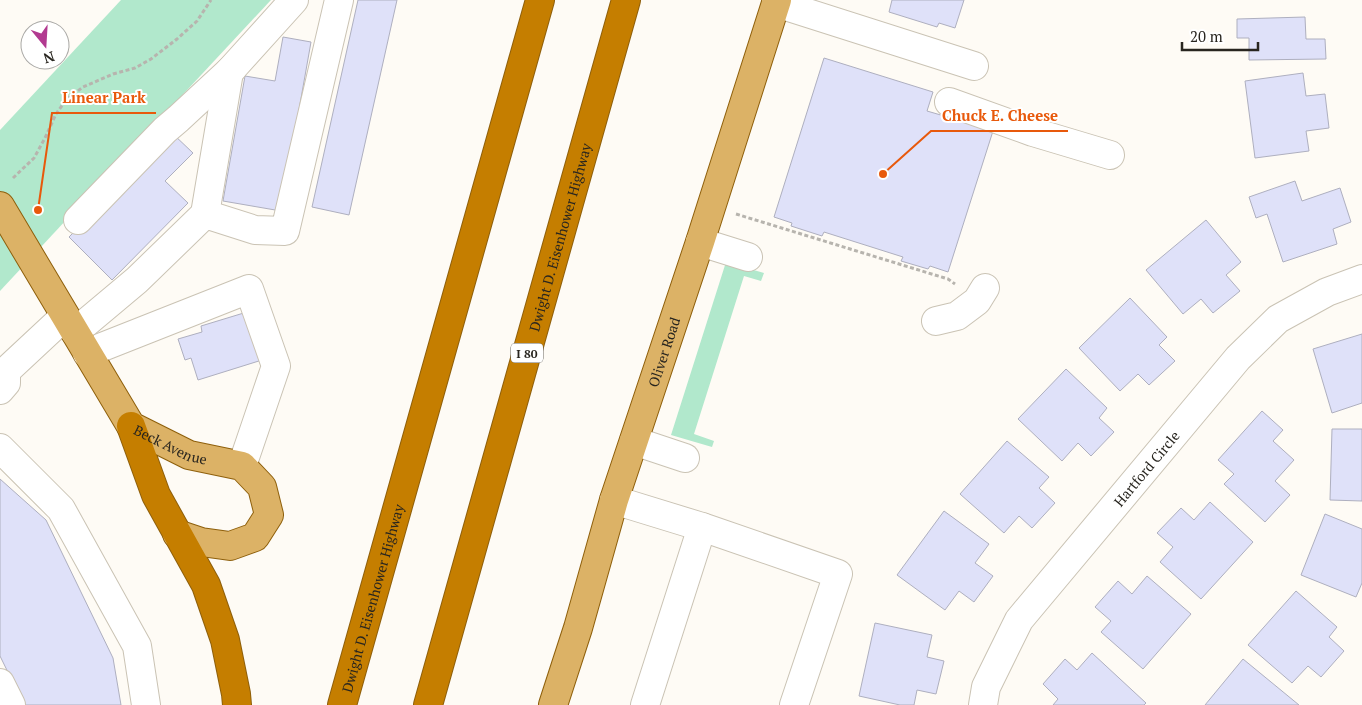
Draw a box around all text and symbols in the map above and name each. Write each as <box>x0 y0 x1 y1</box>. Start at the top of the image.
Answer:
north arrow <box>20 20 70 70</box>
scale bar <box>1182 20 1258 52</box>
text: 20 m <box>1190 26 1223 46</box>
text: N <box>41 47 57 69</box>
callout: Linear Park <box>52 83 156 113</box>
text: Linear Park <box>62 87 146 107</box>
callout: Chuck E. Cheese <box>931 101 1068 131</box>
text: Chuck E. Cheese <box>942 105 1058 125</box>
street label: Dwight D. Eisenhower Highway <box>524 140 595 333</box>
street label: Oliver Road <box>643 314 684 389</box>
road number: I 80 <box>511 343 543 362</box>
street label: Beck Avenue <box>131 420 209 468</box>
street label: Hartford Circle <box>1109 426 1183 510</box>
street label: Dwight D. Eisenhower Highway <box>337 501 408 694</box>

